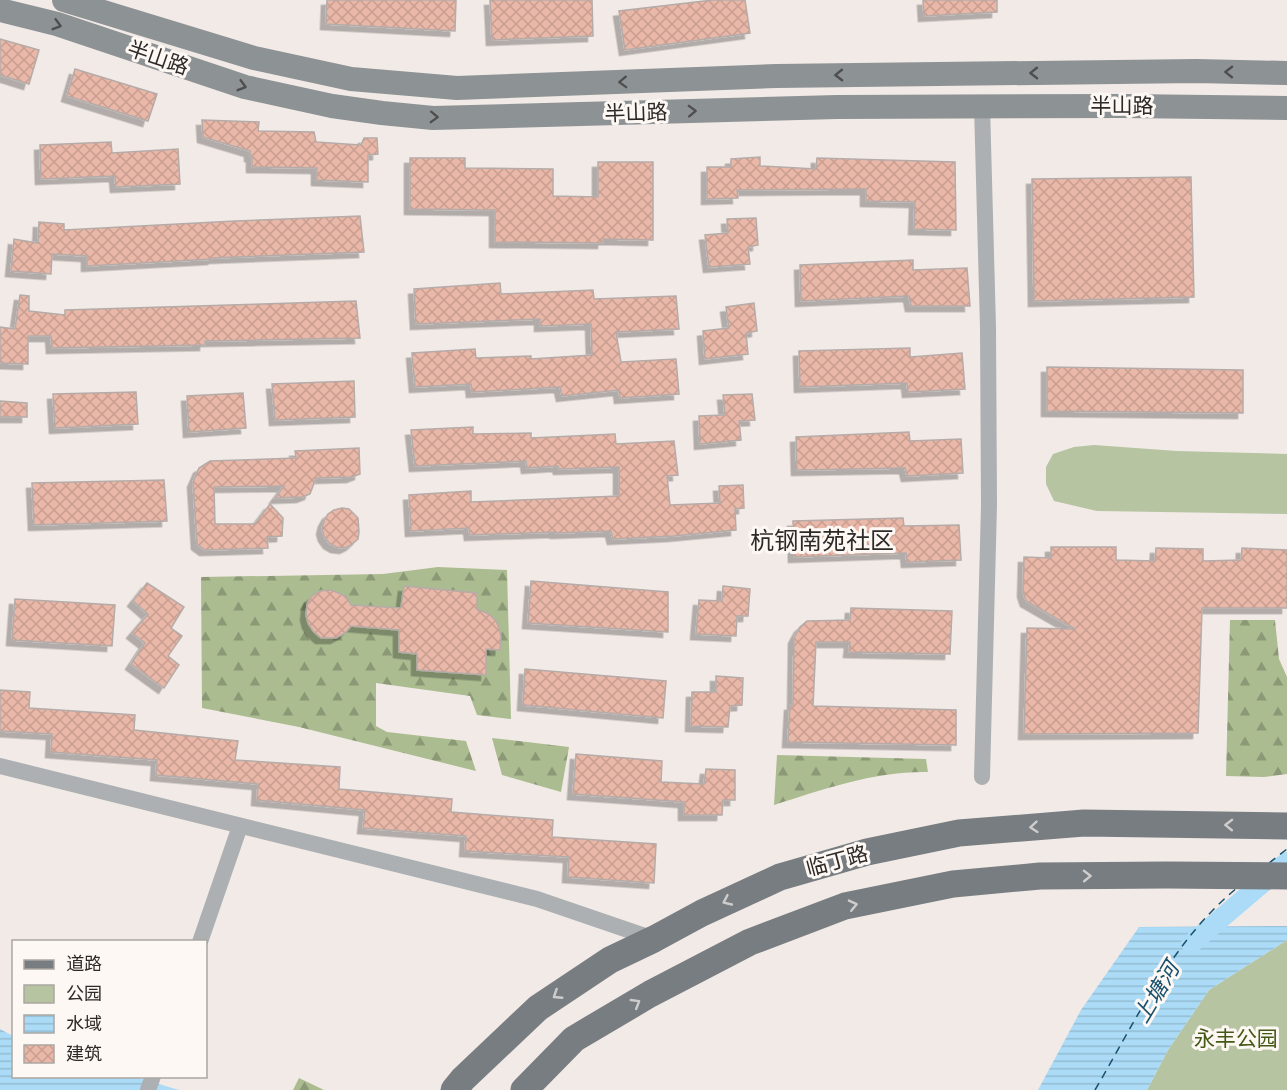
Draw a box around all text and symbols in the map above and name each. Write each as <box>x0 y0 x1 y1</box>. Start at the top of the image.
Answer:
one-way arrow <box>51 18 62 30</box>
street label: 半山路 <box>125 35 192 79</box>
one-way arrow <box>1224 66 1233 78</box>
one-way arrow <box>1029 67 1038 80</box>
one-way arrow <box>834 69 843 81</box>
one-way arrow <box>618 76 627 89</box>
one-way arrow <box>236 79 247 91</box>
street label: 半山路 <box>1091 92 1154 117</box>
street label: 半山路 <box>604 98 668 125</box>
one-way arrow <box>687 105 696 117</box>
one-way arrow <box>429 111 438 124</box>
district label: 杭钢南苑社区 <box>750 525 894 554</box>
one-way arrow <box>1224 819 1233 831</box>
one-way arrow <box>1029 820 1038 833</box>
street label: 临丁路 <box>803 839 870 880</box>
one-way arrow <box>1083 869 1092 882</box>
one-way arrow <box>723 894 734 906</box>
one-way arrow <box>847 899 857 912</box>
legend <box>12 940 207 1078</box>
text: 道路 <box>66 952 102 974</box>
water label: 上塘河 <box>1127 953 1186 1027</box>
text: 公园 <box>66 982 102 1004</box>
one-way arrow <box>552 988 563 999</box>
one-way arrow <box>630 999 640 1010</box>
text: 水域 <box>66 1012 102 1034</box>
park label: 永丰公园 <box>1194 1025 1278 1050</box>
text: 建筑 <box>66 1042 102 1064</box>

